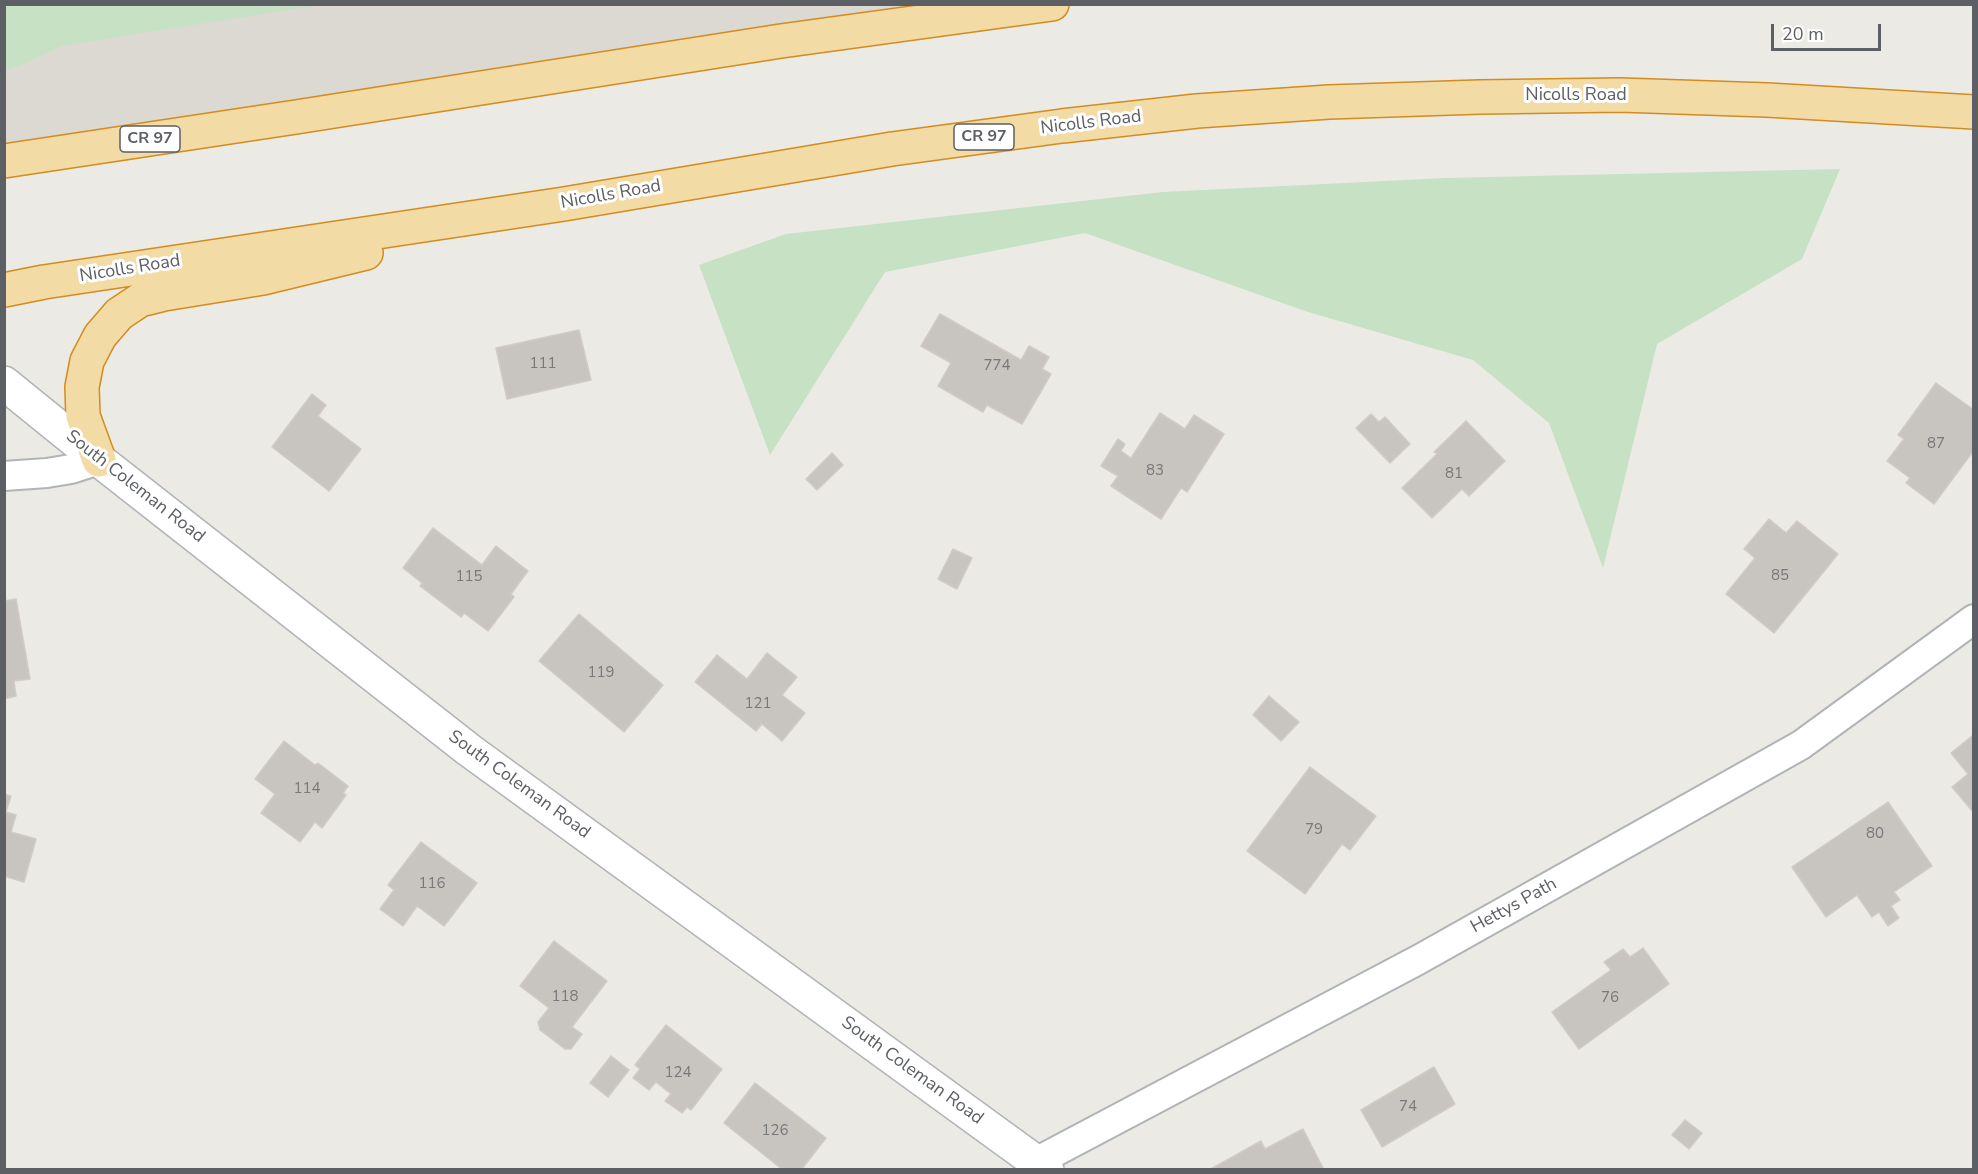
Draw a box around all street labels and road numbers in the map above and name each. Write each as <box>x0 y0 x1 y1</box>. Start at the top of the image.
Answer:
street label: Nicolls Road <box>1525 85 1627 107</box>
street label: Nicolls Road <box>1039 106 1143 140</box>
road number: CR 97 <box>954 124 1014 150</box>
road number: CR 97 <box>120 126 180 152</box>
street label: Nicolls Road <box>559 176 663 214</box>
street label: Nicolls Road <box>78 250 182 288</box>
street label: South Coleman Road <box>61 426 209 548</box>
street label: South Coleman Road <box>444 726 594 844</box>
street label: Hettys Path <box>1467 873 1561 939</box>
street label: South Coleman Road <box>837 1012 987 1130</box>

